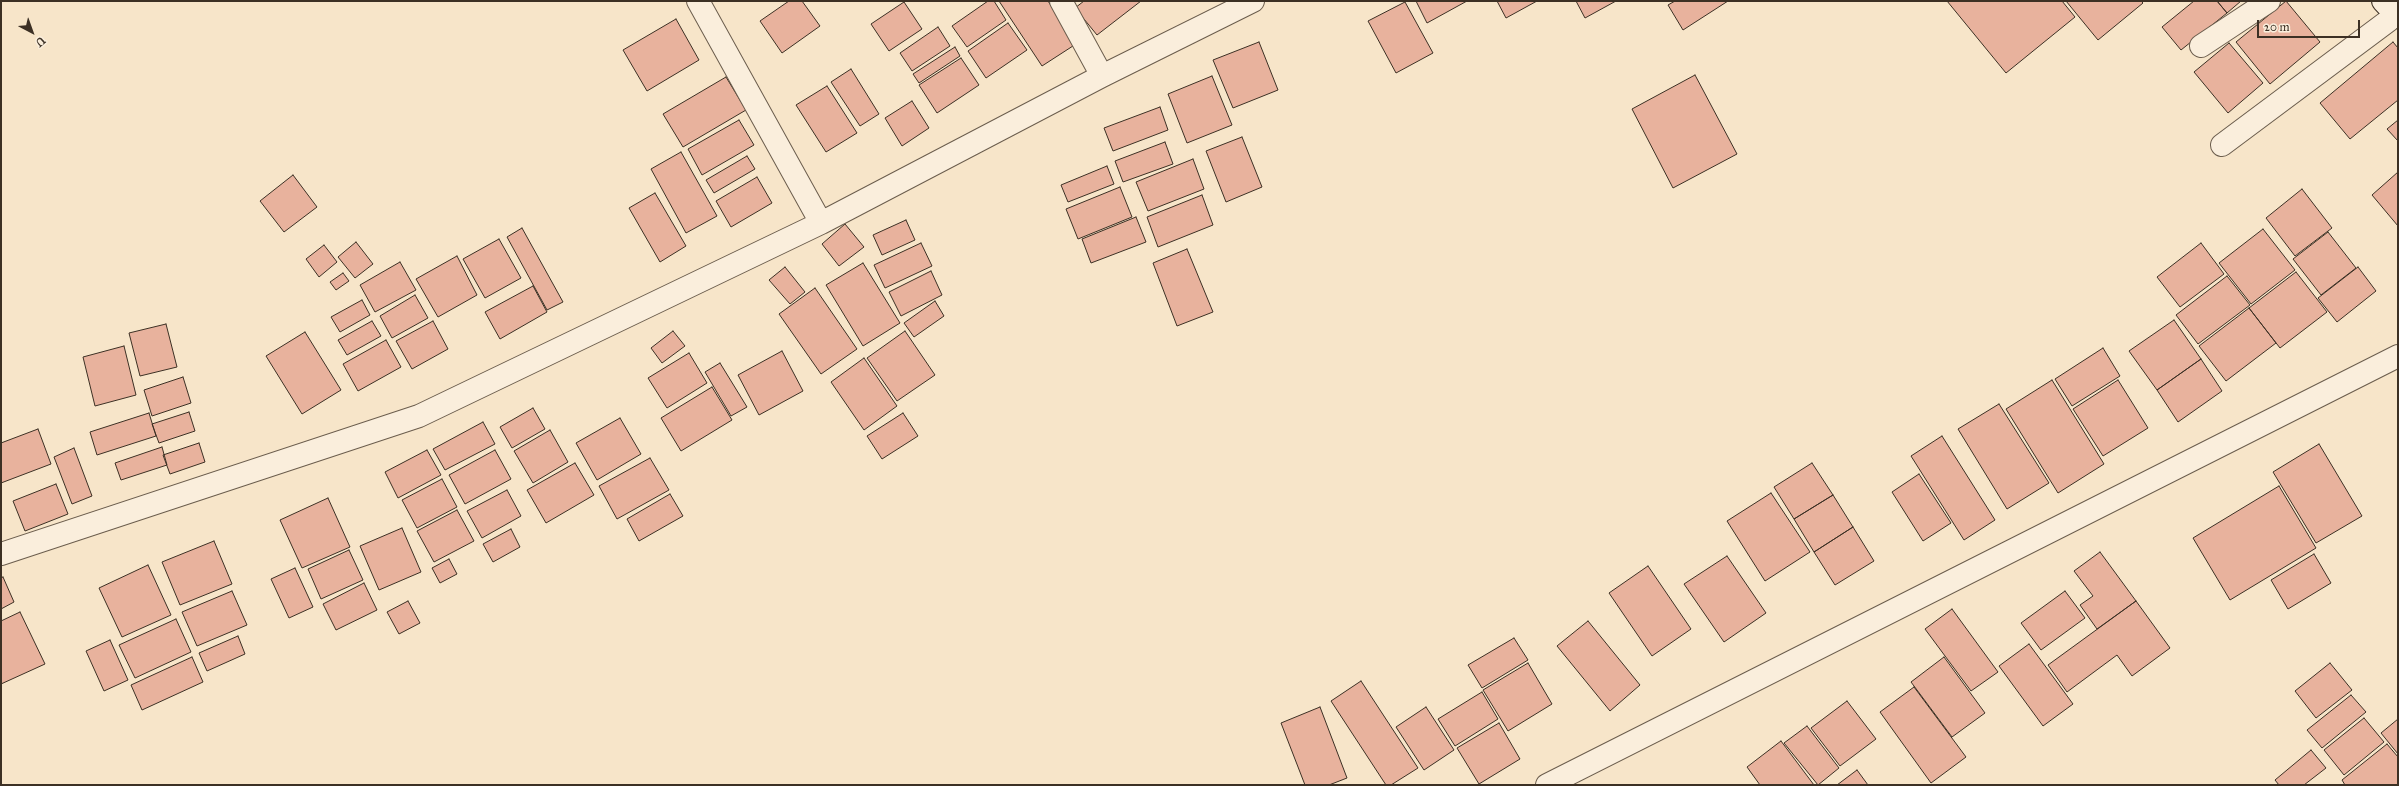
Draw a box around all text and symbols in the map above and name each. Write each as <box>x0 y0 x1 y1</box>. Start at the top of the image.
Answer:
north arrow <box>12 12 52 52</box>
scale bar <box>2259 12 2362 38</box>
text: 20 m <box>2264 20 2290 34</box>
text: U <box>33 34 48 49</box>

